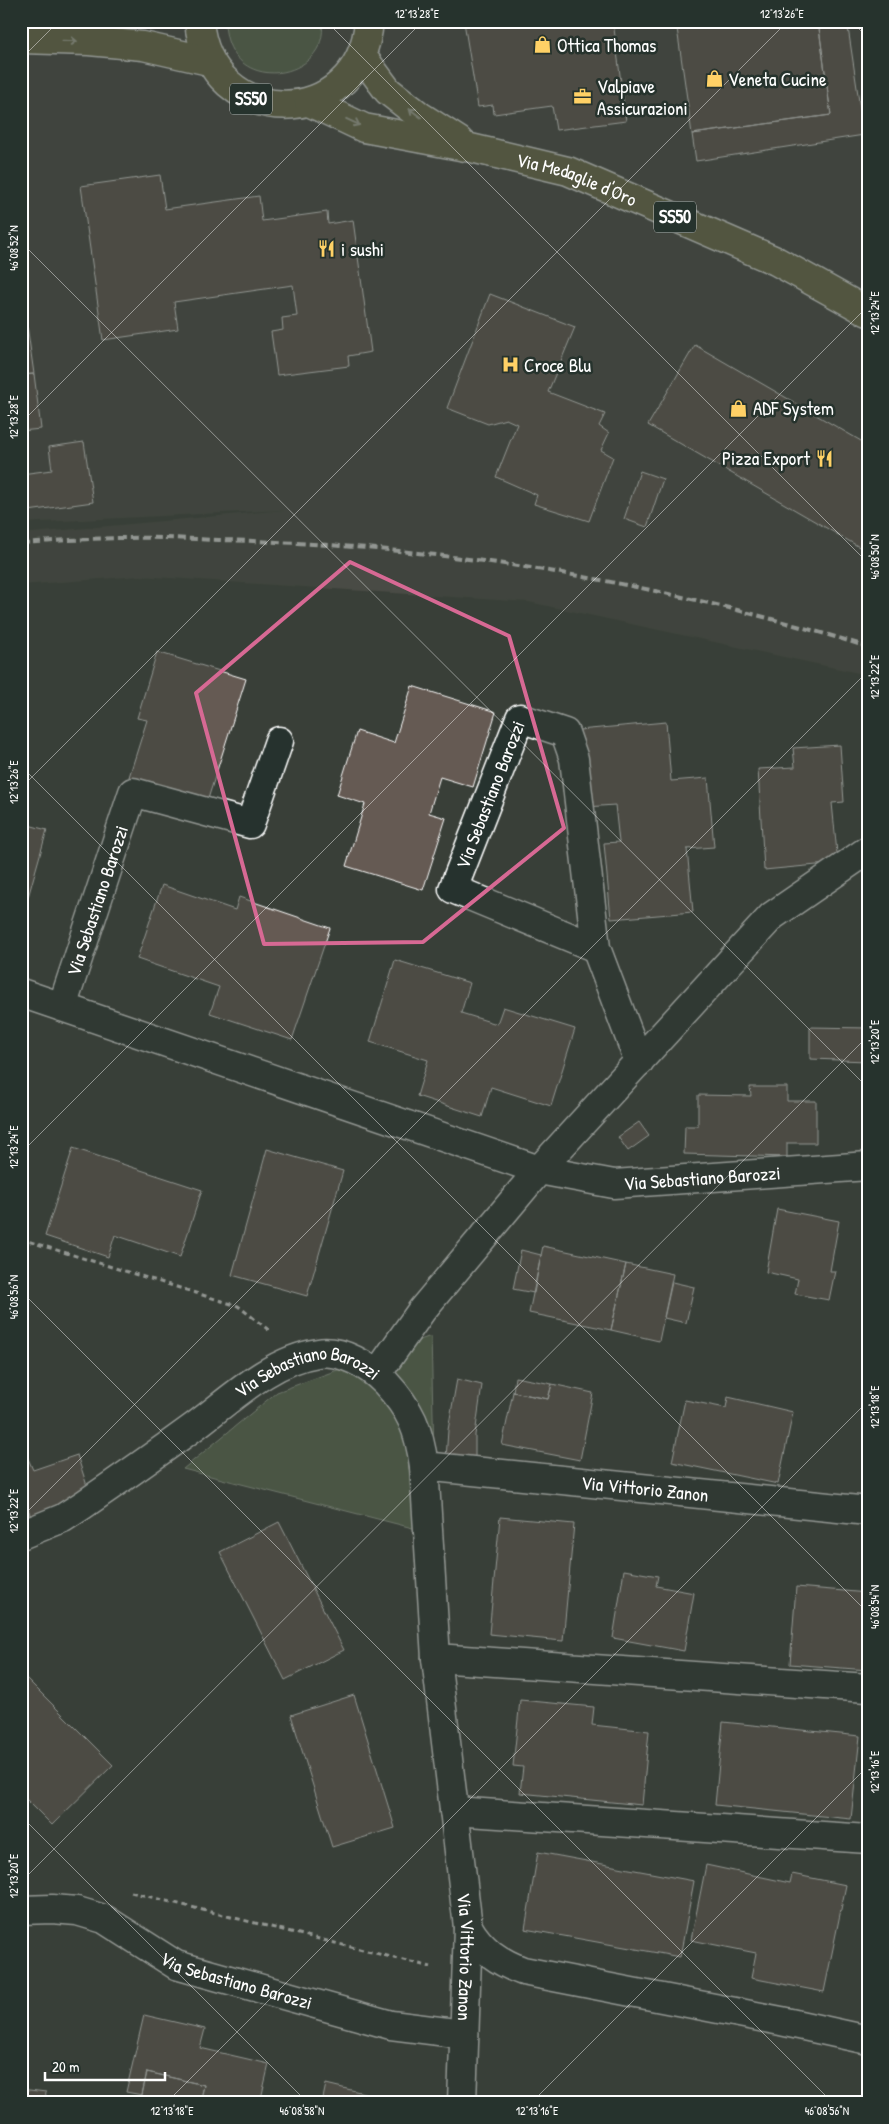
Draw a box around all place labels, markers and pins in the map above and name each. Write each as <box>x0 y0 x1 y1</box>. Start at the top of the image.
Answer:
place label: Ottica Thomas <box>557 32 656 58</box>
shop icon: Ottica Thomas <box>533 35 553 55</box>
place label: Veneta Cucine <box>728 66 827 92</box>
shop icon: Veneta Cucine <box>704 69 724 89</box>
place label: Valpiave Assicurazioni <box>597 73 688 121</box>
office icon: Valpiave Assicurazioni <box>573 87 593 107</box>
place label: i sushi <box>341 236 384 262</box>
restaurant icon: i sushi <box>317 239 337 259</box>
place label: Croce Blu <box>524 352 591 378</box>
hospital icon: Croce Blu <box>500 355 520 375</box>
place label: ADF System <box>753 395 834 421</box>
shop icon: ADF System <box>729 398 749 418</box>
place label: Pizza Export <box>722 445 810 471</box>
restaurant icon: Pizza Export <box>814 448 834 468</box>

